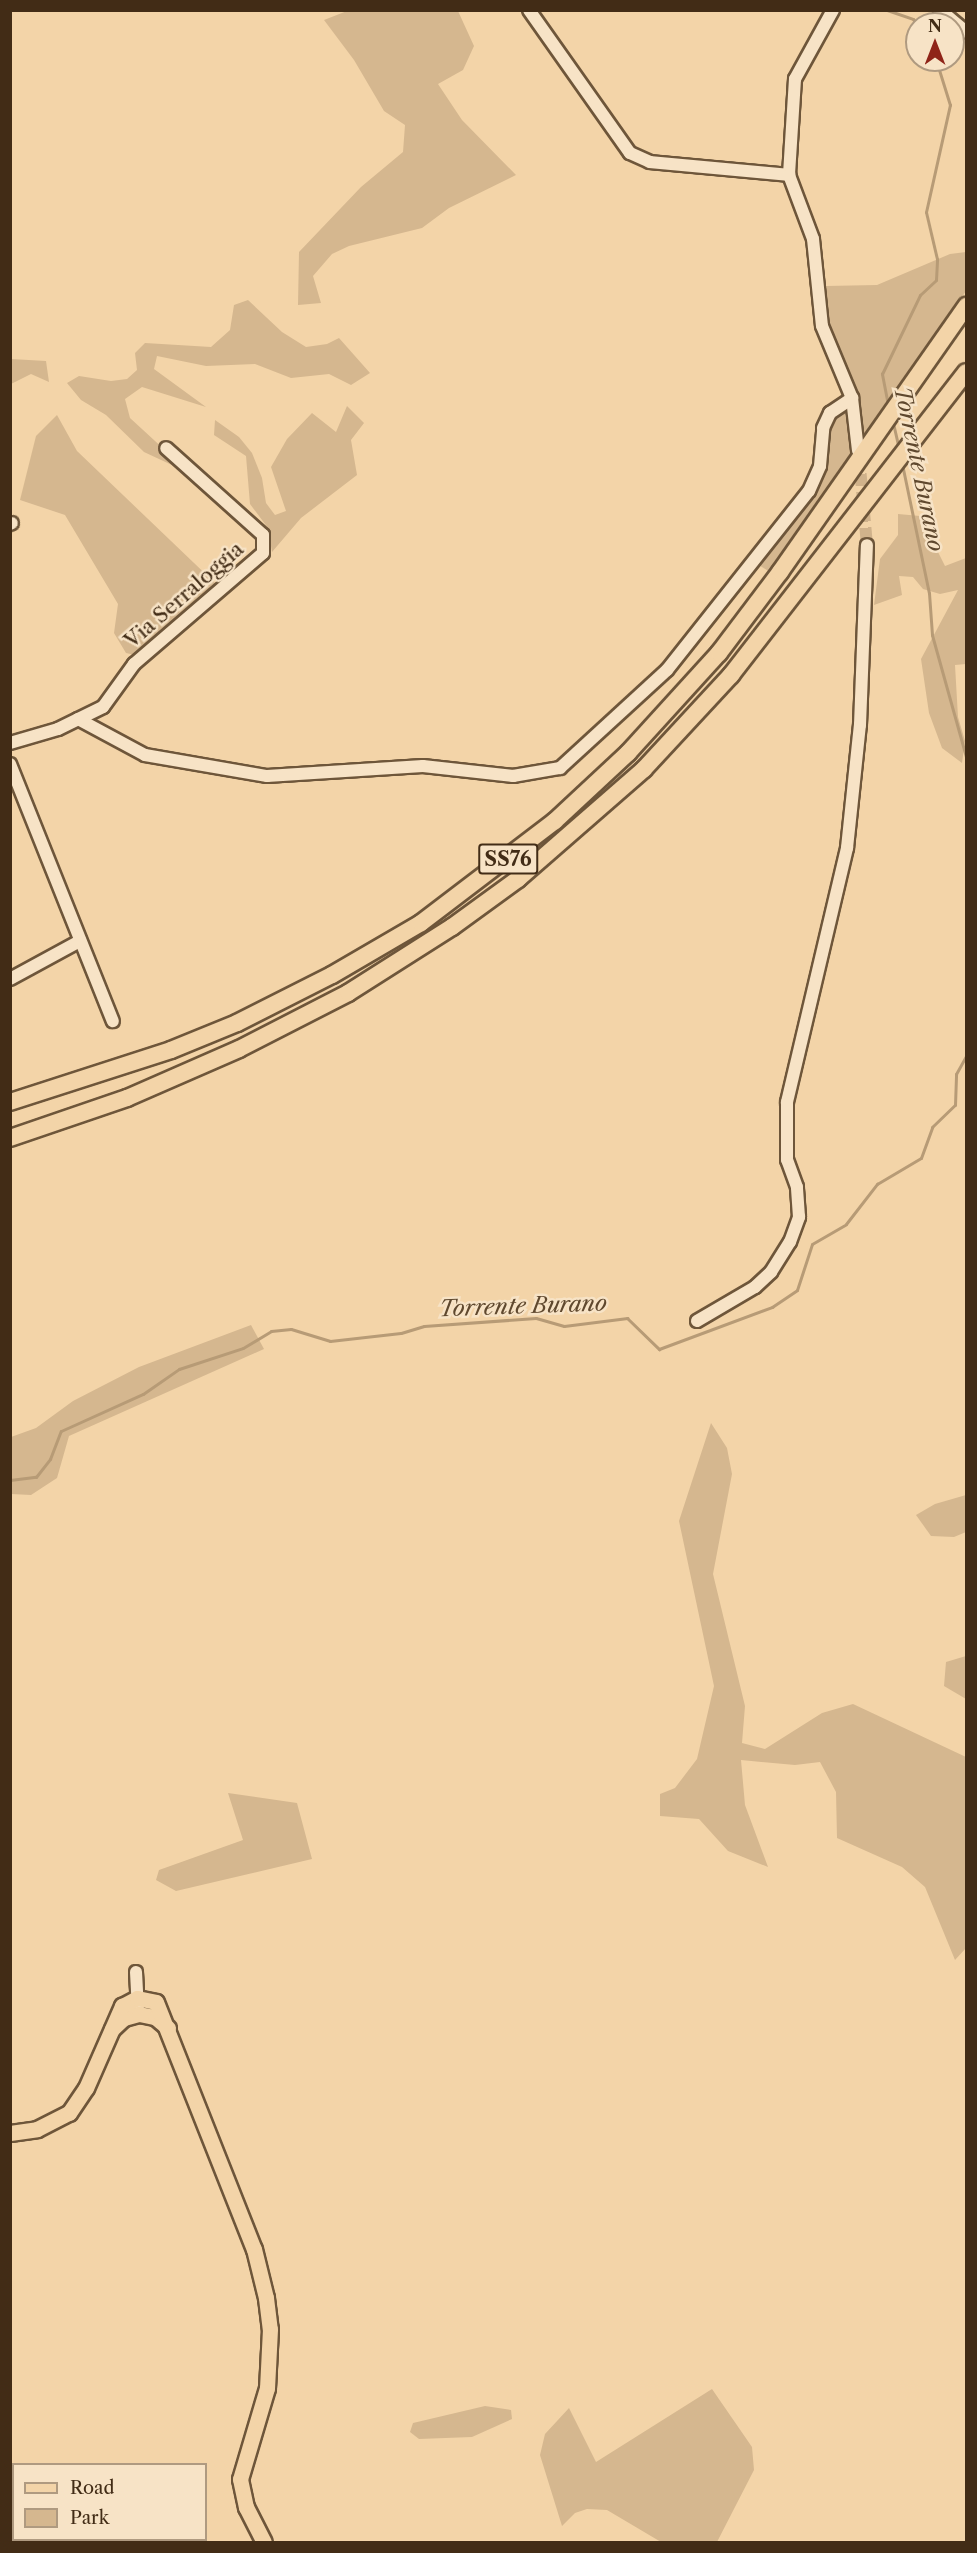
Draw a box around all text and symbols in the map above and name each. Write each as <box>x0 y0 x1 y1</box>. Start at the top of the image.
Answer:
north arrow <box>905 12 965 72</box>
text: N <box>928 16 942 36</box>
water label: Torrente Burano <box>889 384 949 554</box>
street label: Via Serraloggia <box>119 536 249 654</box>
road number: SS76 <box>478 842 538 876</box>
water label: Torrente Burano <box>439 1290 607 1322</box>
legend <box>12 2463 207 2541</box>
text: Road <box>70 2477 115 2499</box>
text: Park <box>70 2507 109 2529</box>

